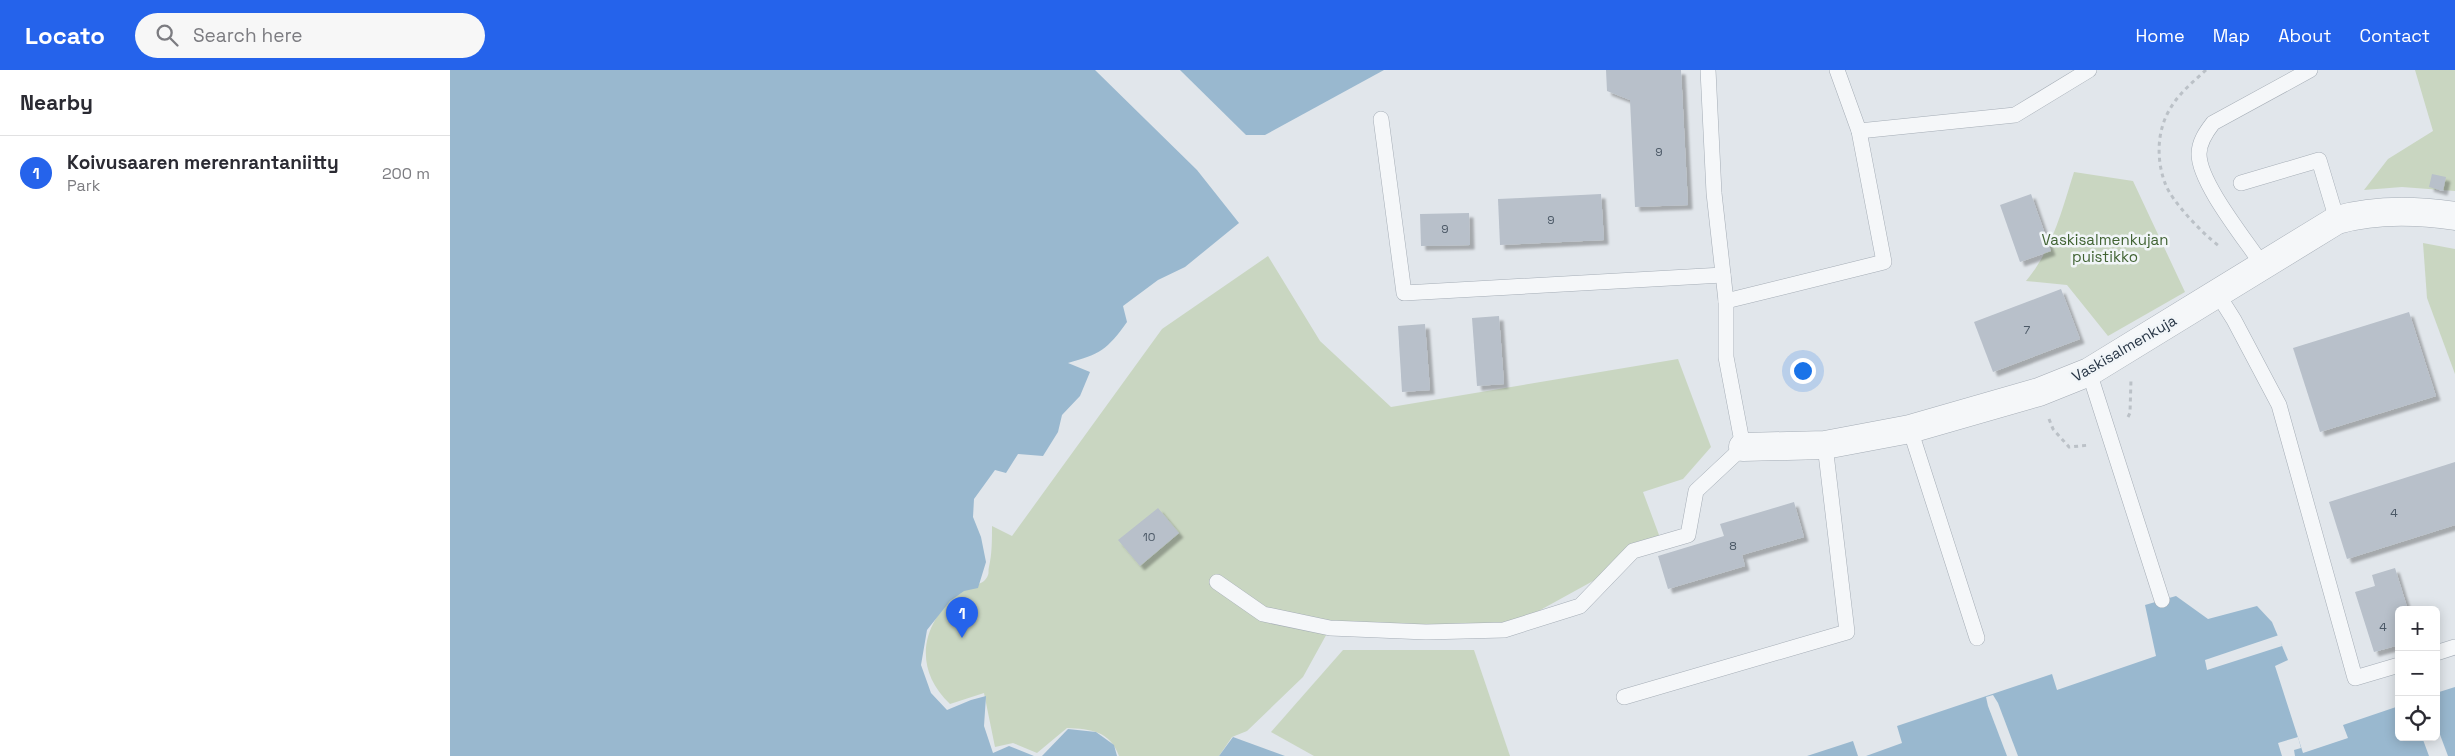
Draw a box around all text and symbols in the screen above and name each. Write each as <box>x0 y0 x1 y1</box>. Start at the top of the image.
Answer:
search box <box>135 13 485 58</box>
text: Locato <box>25 20 105 51</box>
icon: search <box>153 21 181 49</box>
text: Search here <box>193 23 302 48</box>
text: Home <box>2136 24 2185 47</box>
text: Map <box>2213 24 2250 47</box>
text: About <box>2278 24 2332 47</box>
text: Contact <box>2360 24 2430 47</box>
text: Nearby <box>20 89 93 116</box>
house number: 9 <box>1655 144 1663 160</box>
text: Koivusaaren merenrantaniitty <box>67 150 339 175</box>
text: 1 <box>32 163 40 184</box>
text: 200 m <box>382 163 430 184</box>
text: Park <box>67 175 100 196</box>
house number: 9 <box>1547 212 1555 228</box>
house number: 9 <box>1441 221 1449 237</box>
park label: Vaskisalmenkujan puistikko <box>2042 230 2168 266</box>
street label: Vaskisalmenkuja <box>2068 310 2180 386</box>
house number: 7 <box>2024 322 2031 338</box>
your location <box>1790 358 1816 384</box>
house number: 4 <box>2390 505 2398 521</box>
house number: 10 <box>1143 529 1155 545</box>
house number: 8 <box>1729 538 1737 554</box>
pin: 1 <box>946 597 978 638</box>
map controls <box>2395 606 2440 741</box>
button: + <box>2395 606 2440 651</box>
house number: 4 <box>2379 619 2387 635</box>
button: − <box>2395 651 2440 696</box>
button: locate <box>2395 696 2440 741</box>

